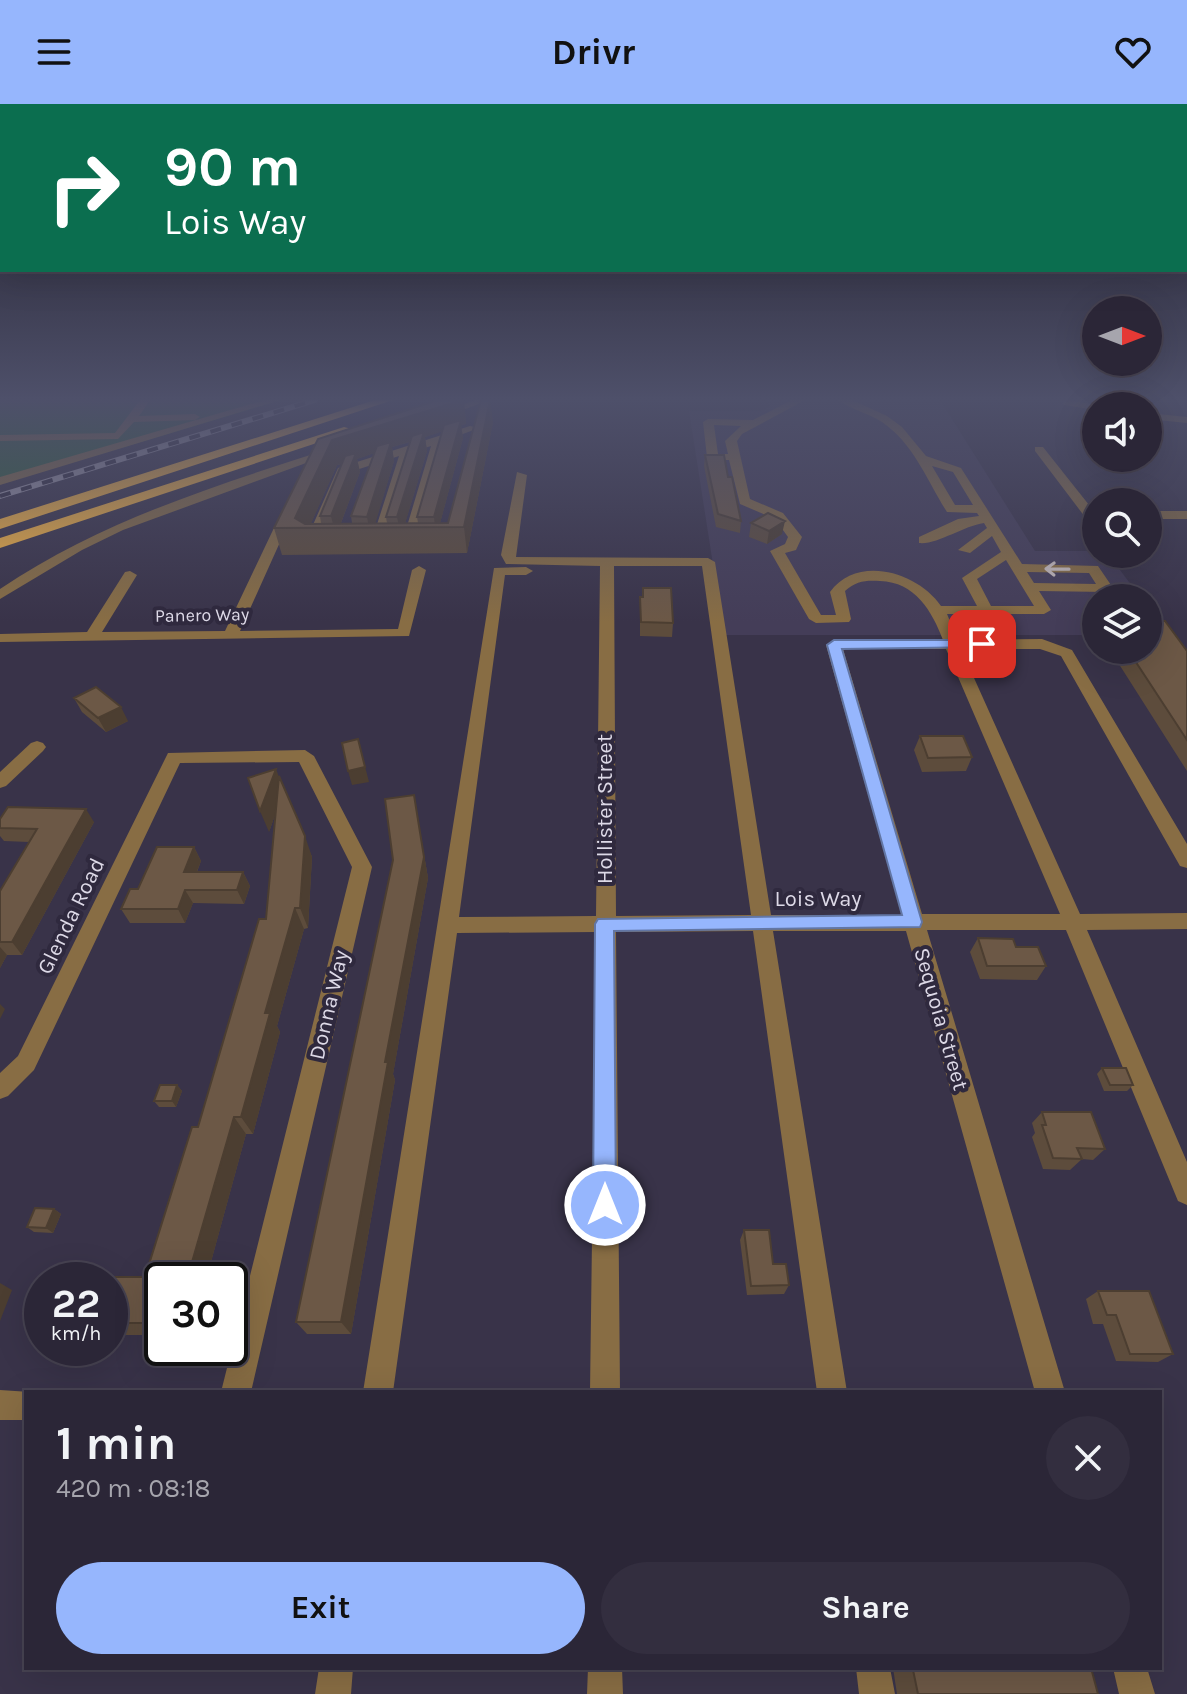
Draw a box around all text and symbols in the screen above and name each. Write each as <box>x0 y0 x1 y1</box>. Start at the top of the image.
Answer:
icon: menu <box>32 30 76 74</box>
icon: heart <box>1111 30 1155 74</box>
text: Drivr <box>552 31 635 73</box>
text: 90 m <box>164 134 301 199</box>
icon: right <box>32 136 136 240</box>
text: Lois Way <box>164 201 306 243</box>
north arrow <box>1082 296 1162 376</box>
map controls <box>1082 296 1162 664</box>
button: sound <box>1082 392 1162 472</box>
button: search <box>1082 488 1162 568</box>
one-way arrow <box>1044 561 1071 577</box>
button: layers <box>1082 584 1162 664</box>
street label: Panero Way <box>155 603 250 627</box>
pin <box>948 610 1016 678</box>
icon: arrive <box>960 622 1004 666</box>
street label: Hollister Street <box>592 734 618 884</box>
street label: Glenda Road <box>32 854 110 978</box>
street label: Lois Way <box>775 886 861 912</box>
street label: Sequoia Street <box>908 945 974 1093</box>
street label: Donna Way <box>304 948 354 1062</box>
position arrow <box>563 1163 647 1247</box>
speed limit sign: 30 <box>144 1262 248 1366</box>
text: 22 <box>52 1280 100 1327</box>
text: km/h <box>51 1322 101 1345</box>
text: 1 min <box>56 1415 176 1471</box>
button: close <box>1046 1416 1130 1500</box>
text: 420 m · 08:18 <box>56 1473 210 1504</box>
button: Exit <box>56 1562 585 1654</box>
button: Share <box>601 1562 1130 1654</box>

